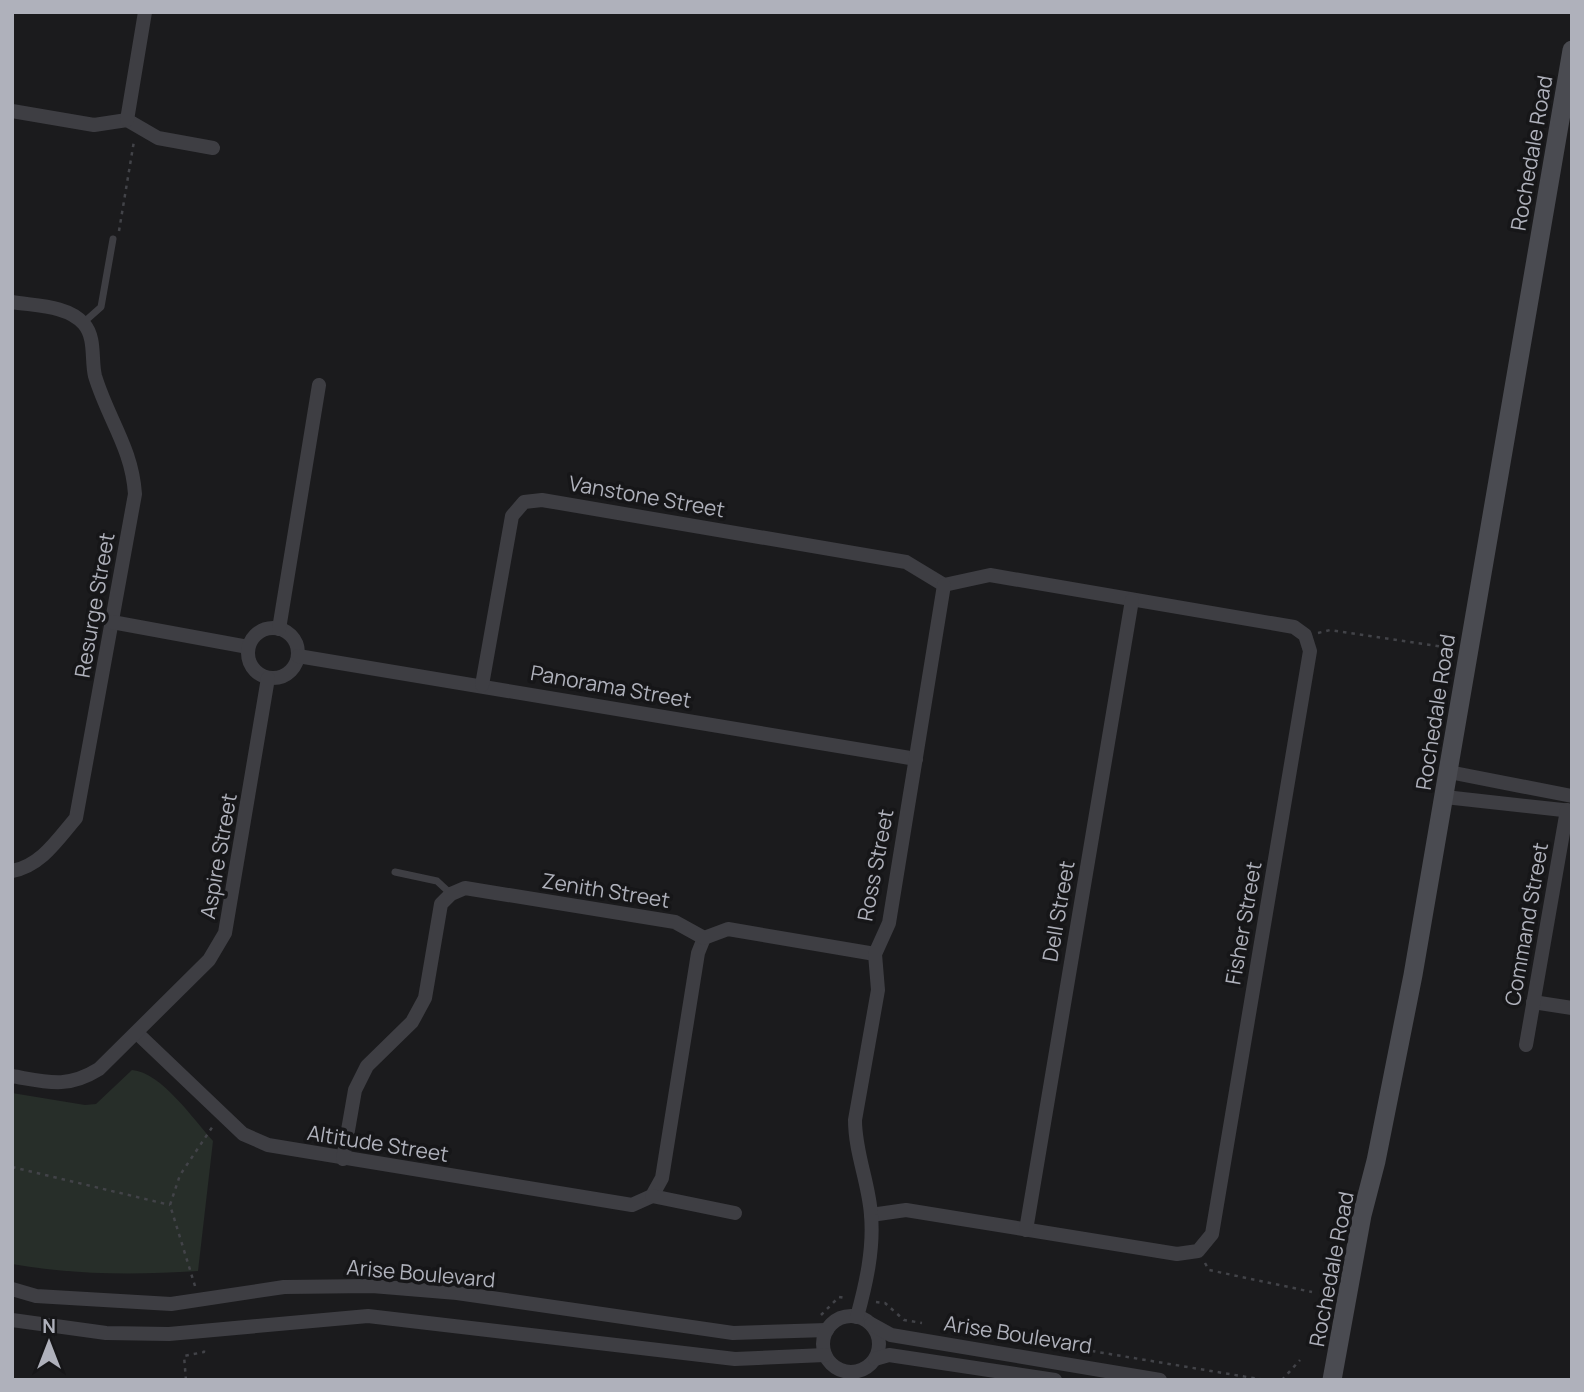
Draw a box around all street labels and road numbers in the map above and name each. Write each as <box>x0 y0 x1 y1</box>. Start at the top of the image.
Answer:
street label: Rochedale Road <box>1504 73 1558 233</box>
street label: Vanstone Street <box>567 469 727 523</box>
street label: Resurge Street <box>67 530 121 680</box>
street label: Rochedale Road <box>1409 632 1461 792</box>
street label: Panorama Street <box>528 658 694 714</box>
street label: Aspire Street <box>193 791 243 921</box>
street label: Ross Street <box>850 807 900 923</box>
street label: Command Street <box>1498 840 1554 1008</box>
street label: Dell Street <box>1035 858 1081 964</box>
street label: Fisher Street <box>1218 859 1268 987</box>
street label: Zenith Street <box>540 866 672 914</box>
street label: Altitude Street <box>305 1118 451 1168</box>
street label: Rochedale Road <box>1302 1189 1360 1349</box>
street label: Arise Boulevard <box>345 1253 497 1293</box>
street label: Arise Boulevard <box>942 1308 1094 1360</box>

